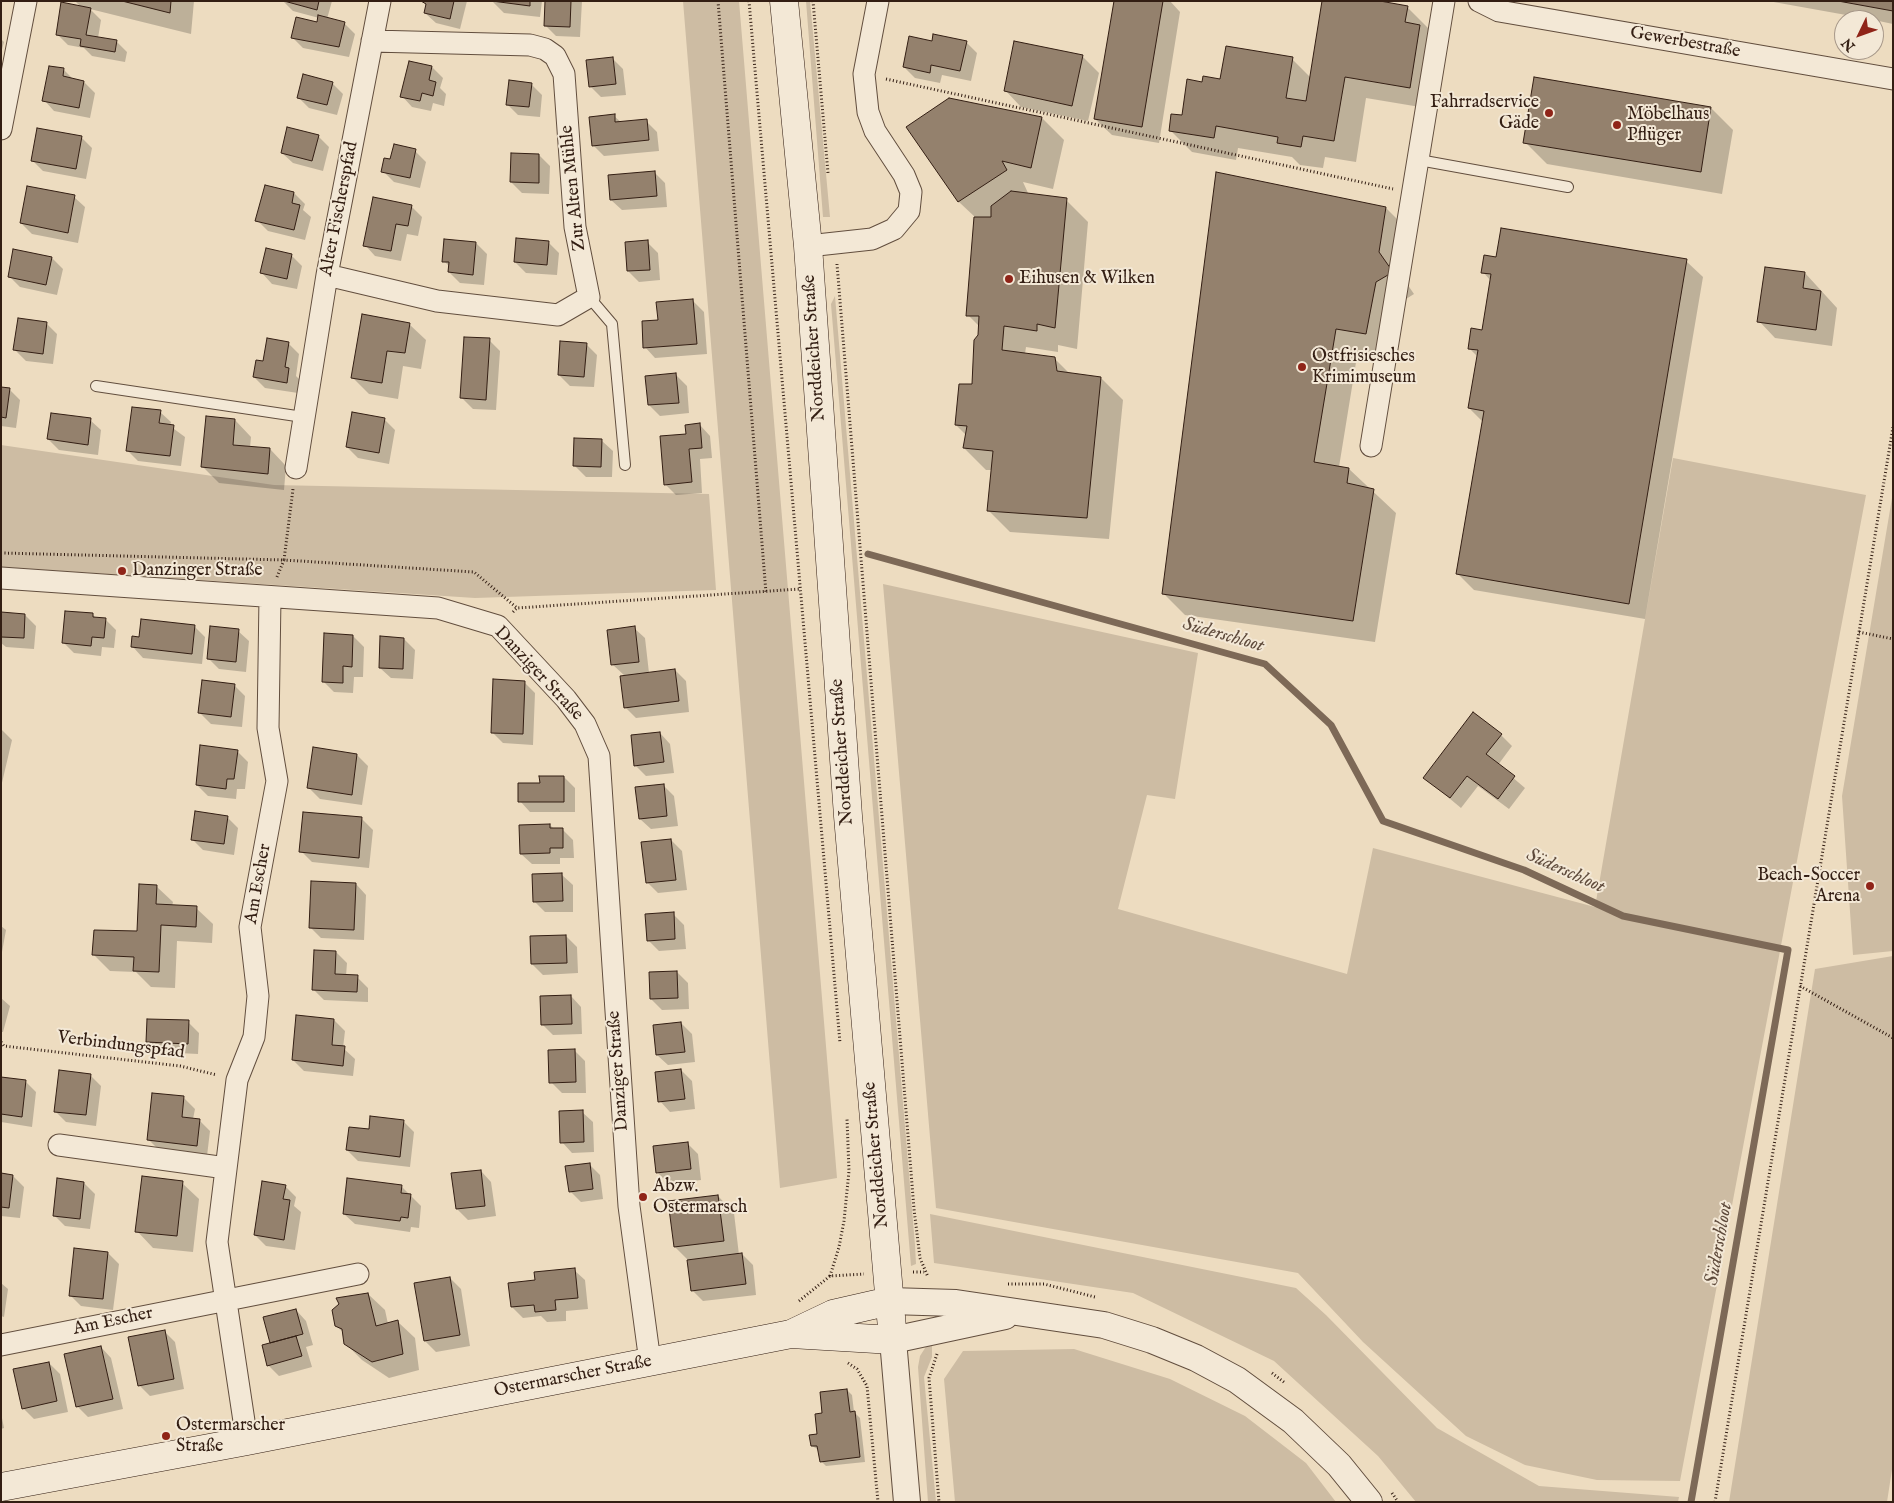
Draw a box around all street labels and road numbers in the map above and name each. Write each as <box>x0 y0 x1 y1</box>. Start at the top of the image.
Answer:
street label: Gewerbestraße <box>1628 23 1742 63</box>
street label: Zur Alten Mühle <box>557 124 591 252</box>
street label: Alter Fischerspfad <box>316 140 364 278</box>
street label: Norddeicher Straße <box>799 274 831 422</box>
street label: Danziger Straße <box>489 622 587 726</box>
street label: Norddeicher Straße <box>827 678 859 826</box>
street label: Am Escher <box>241 842 277 926</box>
street label: Danziger Straße <box>604 1010 634 1132</box>
street label: Verbindungspfad <box>56 1027 186 1065</box>
street label: Norddeicher Straße <box>860 1081 894 1229</box>
street label: Am Escher <box>71 1303 155 1341</box>
street label: Ostermarscher Straße <box>492 1351 654 1403</box>

